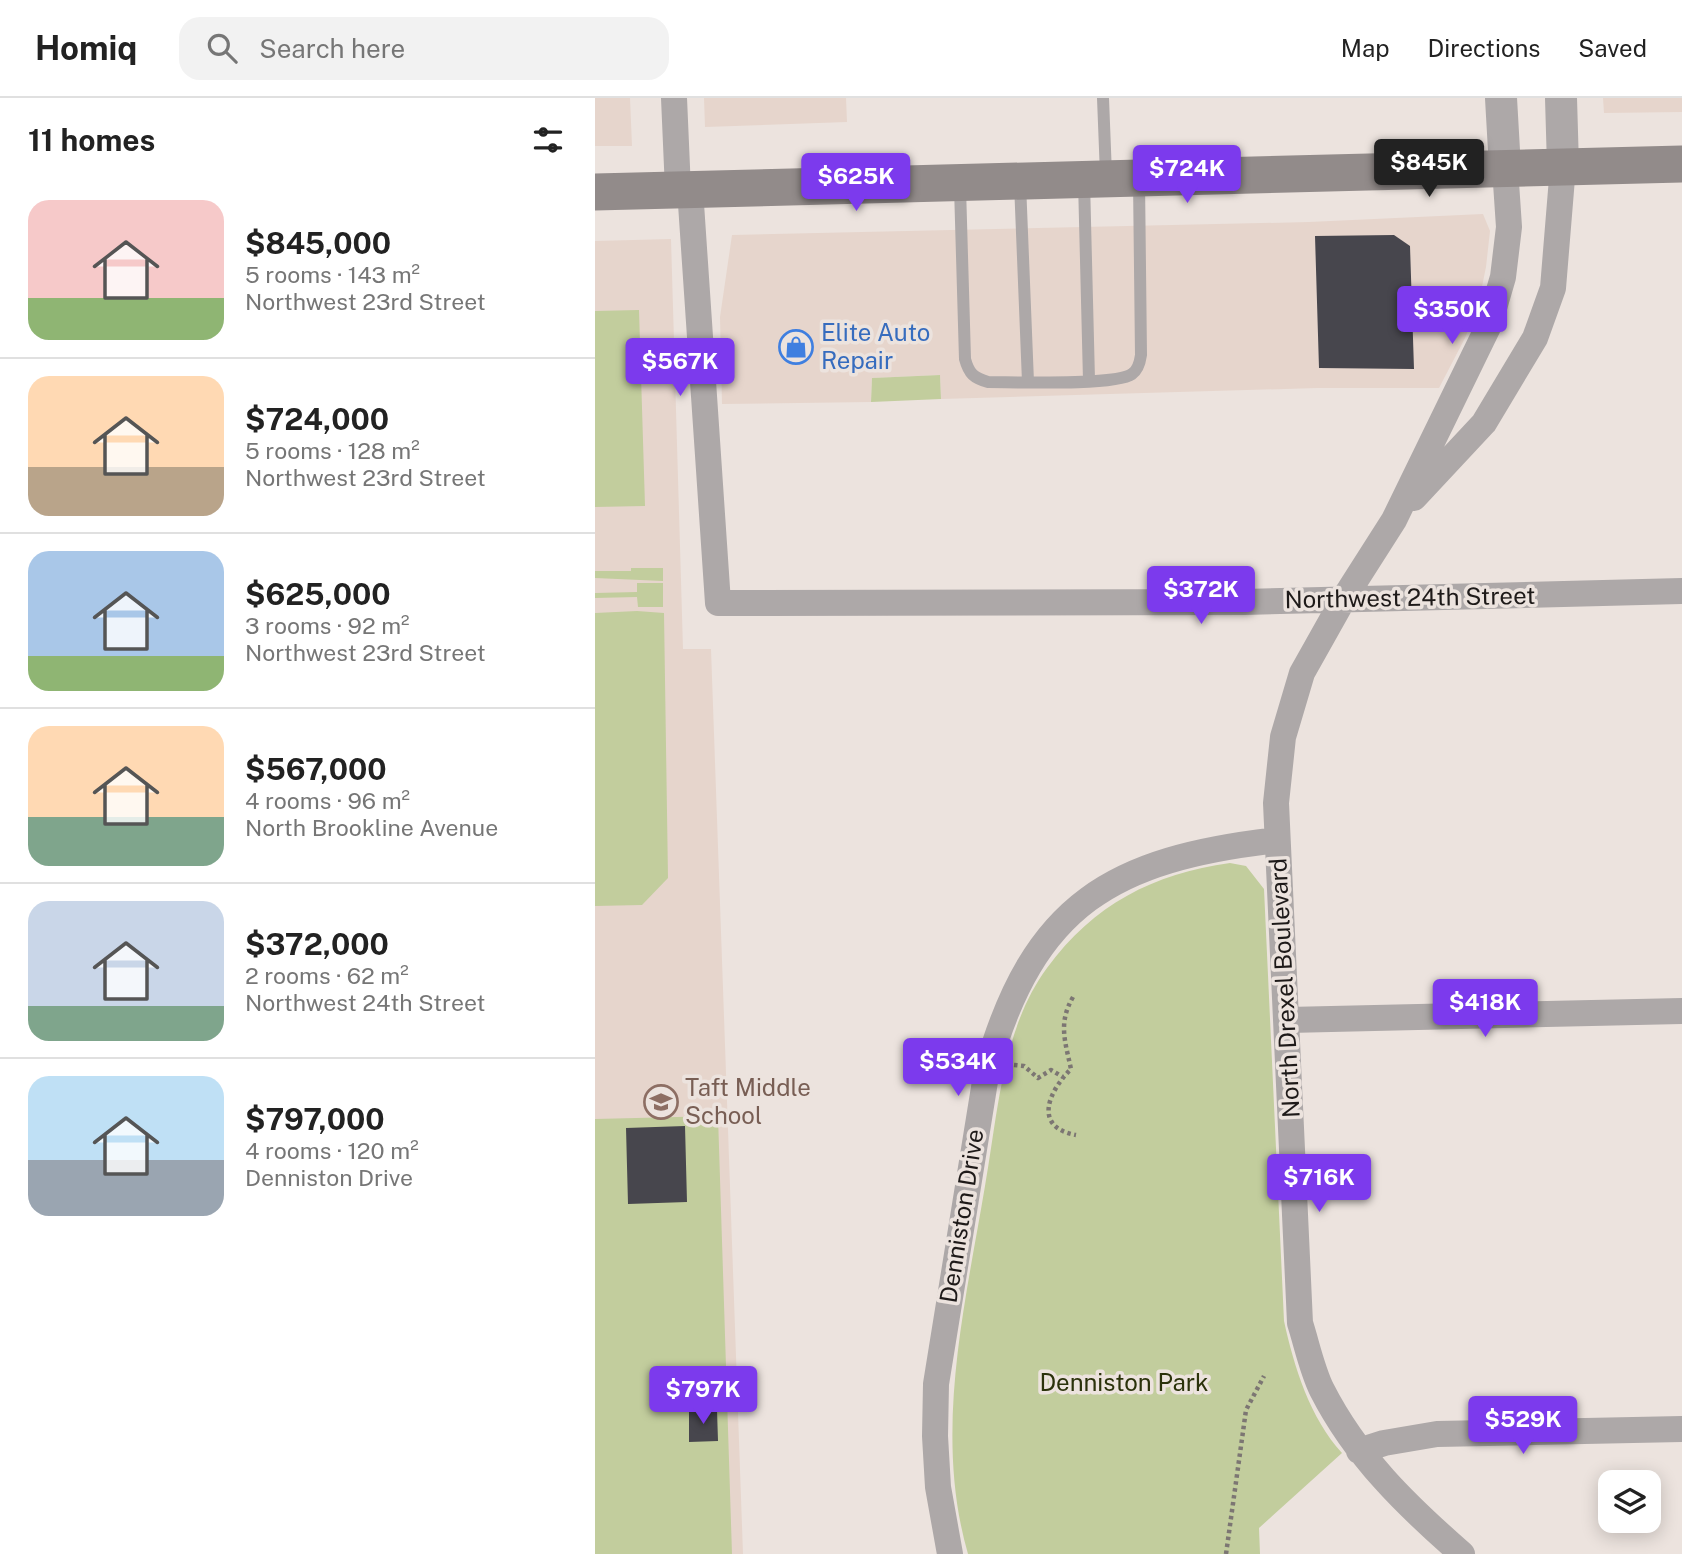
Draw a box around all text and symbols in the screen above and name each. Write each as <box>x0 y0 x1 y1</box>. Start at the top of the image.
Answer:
search box <box>179 17 669 80</box>
text: Homiq <box>35 29 137 67</box>
icon: search <box>203 29 241 67</box>
text: Search here <box>259 33 405 64</box>
text: Map <box>1341 34 1390 62</box>
text: Directions <box>1428 34 1540 62</box>
text: Saved <box>1578 34 1647 62</box>
icon: filters <box>529 121 567 159</box>
text: 11 homes <box>28 122 155 158</box>
pin: $845K <box>1380 140 1478 199</box>
pin: $724K <box>1138 146 1236 205</box>
text: $845K <box>1390 148 1468 175</box>
pin: $625K <box>807 153 905 213</box>
text: $724K <box>1149 154 1225 181</box>
text: $625K <box>817 162 895 189</box>
text: $845,000 <box>245 225 391 261</box>
icon: home <box>84 228 168 312</box>
text: 5 rooms · 143 m² <box>245 261 420 288</box>
pin: $350K <box>1403 286 1501 346</box>
text: Northwest 23rd Street <box>245 288 486 315</box>
text: $350K <box>1413 295 1491 322</box>
place label: Elite Auto Repair <box>821 318 930 374</box>
shop icon: Elite Auto Repair <box>777 328 815 366</box>
pin: $567K <box>631 338 729 398</box>
text: $567K <box>642 347 718 374</box>
text: $724,000 <box>245 401 389 437</box>
icon: home <box>84 404 168 488</box>
text: 5 rooms · 128 m² <box>245 437 420 464</box>
text: Northwest 23rd Street <box>245 464 486 491</box>
pin: $372K <box>1152 566 1250 626</box>
text: $372K <box>1163 575 1239 602</box>
text: $625,000 <box>245 576 391 612</box>
icon: home <box>84 579 168 663</box>
street label: Northwest 24th Street <box>1284 581 1536 613</box>
text: 3 rooms · 92 m² <box>245 612 410 639</box>
text: Northwest 23rd Street <box>245 639 486 666</box>
text: $567,000 <box>245 751 386 787</box>
icon: home <box>84 754 168 838</box>
text: 4 rooms · 96 m² <box>245 787 410 814</box>
text: North Brookline Avenue <box>245 814 498 841</box>
street label: North Drexel Boulevard <box>1263 857 1305 1119</box>
text: $372,000 <box>245 926 389 962</box>
icon: home <box>84 929 168 1013</box>
text: 2 rooms · 62 m² <box>245 962 409 989</box>
pin: $418K <box>1436 979 1534 1039</box>
text: $418K <box>1449 988 1521 1015</box>
text: Northwest 24th Street <box>245 989 485 1016</box>
pin: $534K <box>909 1038 1007 1098</box>
text: $534K <box>919 1047 997 1074</box>
place label: Taft Middle School <box>685 1073 811 1129</box>
school or university icon: Taft Middle School <box>642 1083 680 1121</box>
text: $797,000 <box>245 1101 385 1137</box>
icon: home <box>84 1104 168 1188</box>
street label: Denniston Drive <box>933 1127 989 1305</box>
text: 4 rooms · 120 m² <box>245 1137 419 1164</box>
pin: $716K <box>1270 1154 1368 1214</box>
text: $716K <box>1283 1163 1355 1190</box>
text: Denniston Drive <box>245 1164 413 1191</box>
pin: $797K <box>654 1366 752 1426</box>
park label: Denniston Park <box>1039 1368 1209 1396</box>
text: $797K <box>665 1375 741 1402</box>
pin: $529K <box>1474 1396 1572 1456</box>
text: $529K <box>1484 1405 1562 1432</box>
map controls <box>1598 1470 1661 1533</box>
button: layers <box>1598 1470 1661 1533</box>

